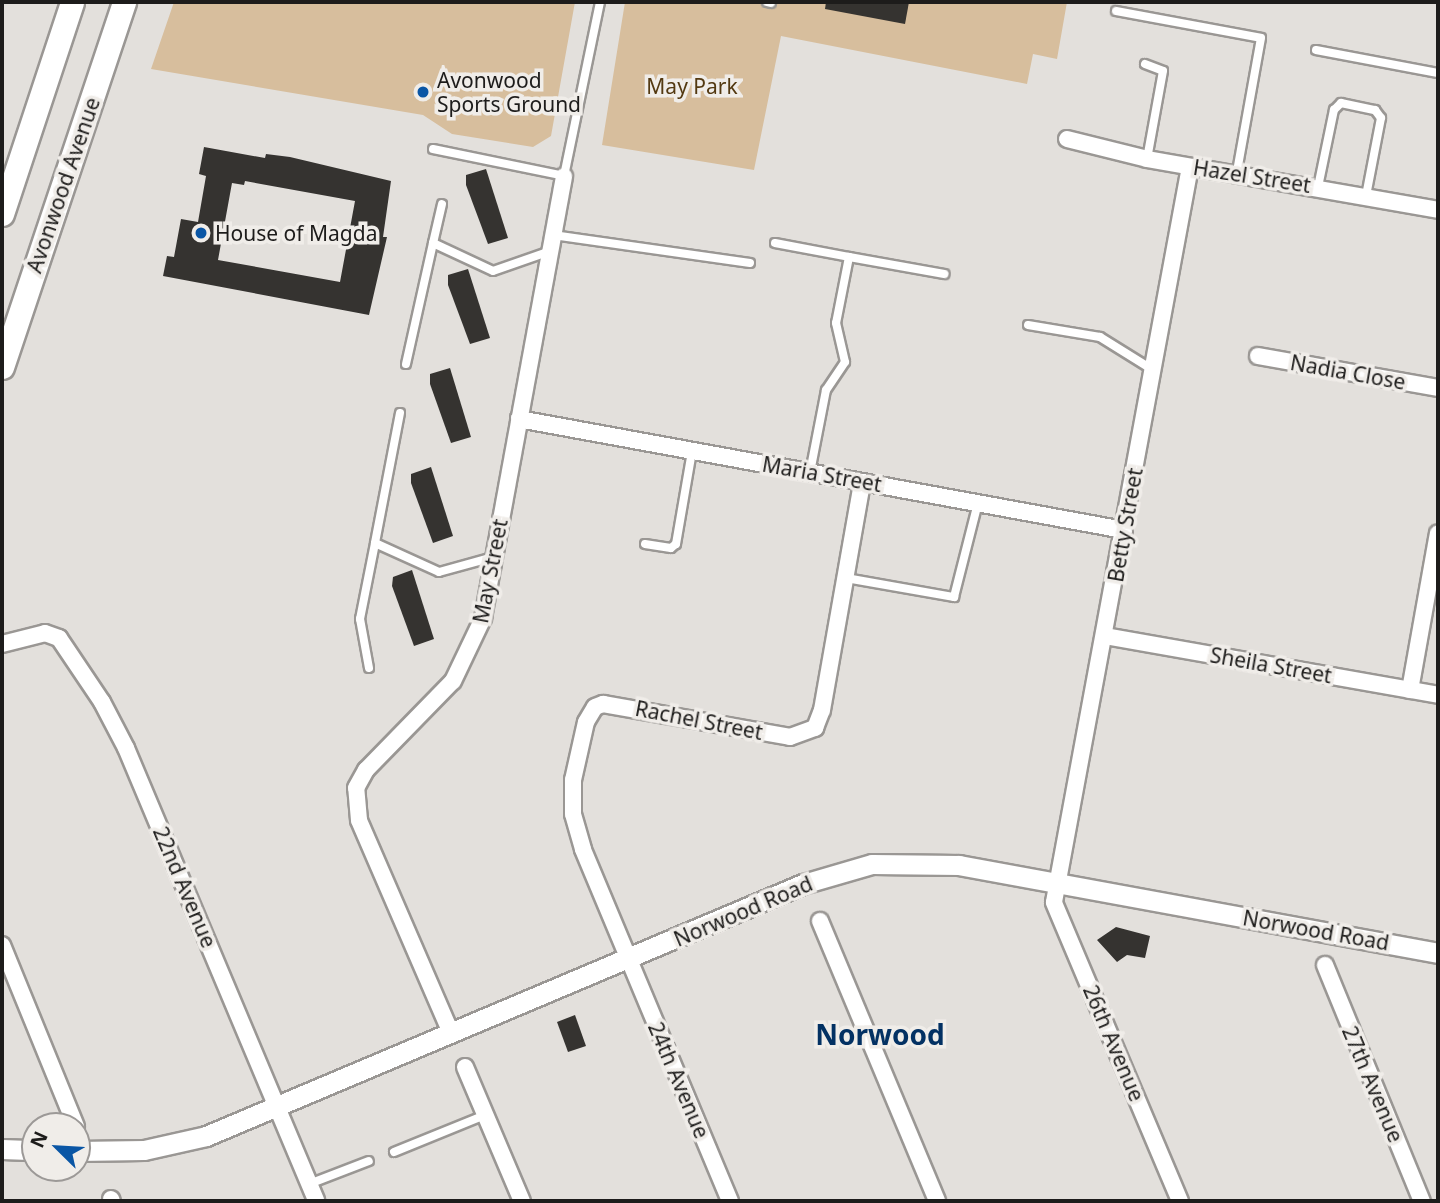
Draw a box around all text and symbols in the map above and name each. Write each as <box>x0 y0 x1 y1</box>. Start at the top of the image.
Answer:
place label: Avonwood Sports Ground <box>437 67 581 117</box>
park label: May Park <box>646 73 738 99</box>
marker: Avonwood Sports Ground <box>415 84 431 100</box>
street label: Avonwood Avenue <box>21 94 105 276</box>
street label: Hazel Street <box>1191 154 1313 198</box>
place label: House of Magda <box>215 220 377 246</box>
marker: House of Magda <box>193 225 209 241</box>
street label: Nadia Close <box>1288 349 1408 395</box>
street label: Maria Street <box>760 451 884 497</box>
street label: Betty Street <box>1103 466 1147 584</box>
street label: May Street <box>468 517 512 625</box>
street label: Sheila Street <box>1208 642 1334 688</box>
street label: Rachel Street <box>633 695 765 745</box>
street label: 22nd Avenue <box>148 823 222 951</box>
street label: Norwood Road <box>670 870 816 952</box>
street label: Norwood Road <box>1241 905 1391 955</box>
street label: 26th Avenue <box>1078 981 1150 1105</box>
district label: Norwood <box>815 1017 945 1051</box>
street label: 24th Avenue <box>643 1018 715 1142</box>
street label: 27th Avenue <box>1337 1022 1409 1146</box>
north arrow <box>21 1112 91 1182</box>
text: N <box>24 1127 54 1152</box>

